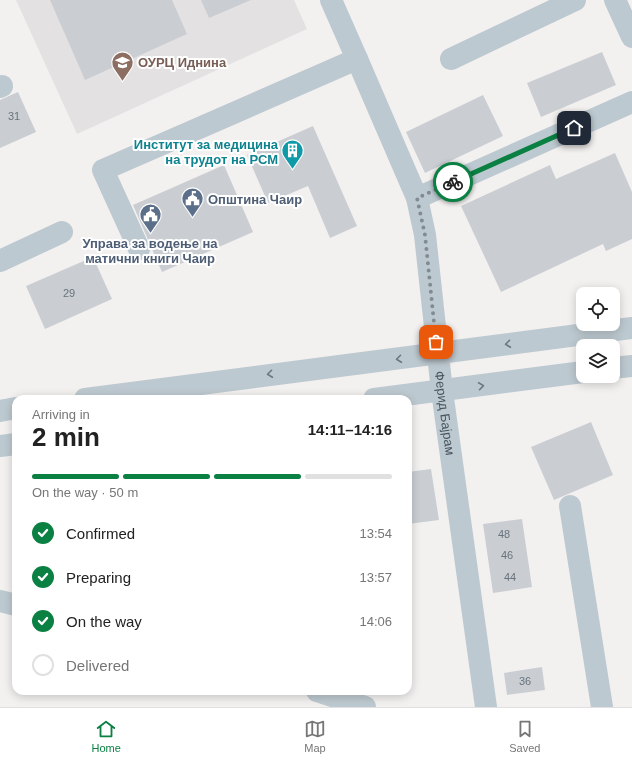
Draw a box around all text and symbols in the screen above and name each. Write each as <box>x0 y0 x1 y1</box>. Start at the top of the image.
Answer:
school or university icon: ОУРЦ Иднина <box>110 49 136 82</box>
place label: ОУРЦ Иднина <box>138 55 227 70</box>
house number: 31 <box>8 110 20 122</box>
pin <box>557 111 591 145</box>
icon: home <box>563 117 585 139</box>
place label: Институт за медицина на трудот на РСМ <box>134 137 279 167</box>
building icon: Институт за медицина на трудот на РСМ <box>280 138 306 171</box>
courier <box>433 162 473 202</box>
icon: bike <box>442 171 464 193</box>
public building icon: Општина Чаир <box>180 186 206 219</box>
place label: Општина Чаир <box>208 192 302 207</box>
public building icon: Управа за водење на матични книги Чаир <box>137 202 163 235</box>
place label: Управа за водење на матични книги Чаир <box>82 236 218 266</box>
house number: 29 <box>63 287 75 299</box>
map controls <box>576 287 620 383</box>
button: locate <box>576 287 620 331</box>
pin <box>419 325 453 359</box>
icon: bag <box>425 331 447 353</box>
one-way arrow <box>505 339 511 348</box>
button: layers <box>576 339 620 383</box>
one-way arrow <box>396 354 402 363</box>
one-way arrow <box>267 369 273 378</box>
street label: Ферид Бајрам <box>432 370 458 456</box>
one-way arrow <box>478 382 484 391</box>
text: Arriving in <box>32 407 90 422</box>
text: 14:11–14:16 <box>308 421 392 438</box>
text: 2 min <box>32 422 100 452</box>
text: On the way · 50 m <box>32 485 138 500</box>
icon: check <box>32 522 54 544</box>
text: Confirmed <box>66 525 135 542</box>
text: 13:54 <box>359 526 392 541</box>
house number: 48 <box>498 528 510 540</box>
house number: 46 <box>501 549 513 561</box>
icon: check <box>32 566 54 588</box>
text: Preparing <box>66 569 131 586</box>
text: 13:57 <box>359 570 392 585</box>
house number: 44 <box>504 571 516 583</box>
icon: check <box>32 610 54 632</box>
text: On the way <box>66 613 142 630</box>
text: 14:06 <box>359 614 392 629</box>
text: Delivered <box>66 657 129 674</box>
house number: 36 <box>519 675 531 687</box>
tab: Home <box>92 718 121 754</box>
tab: Map <box>304 718 326 754</box>
tab: Saved <box>509 718 540 754</box>

